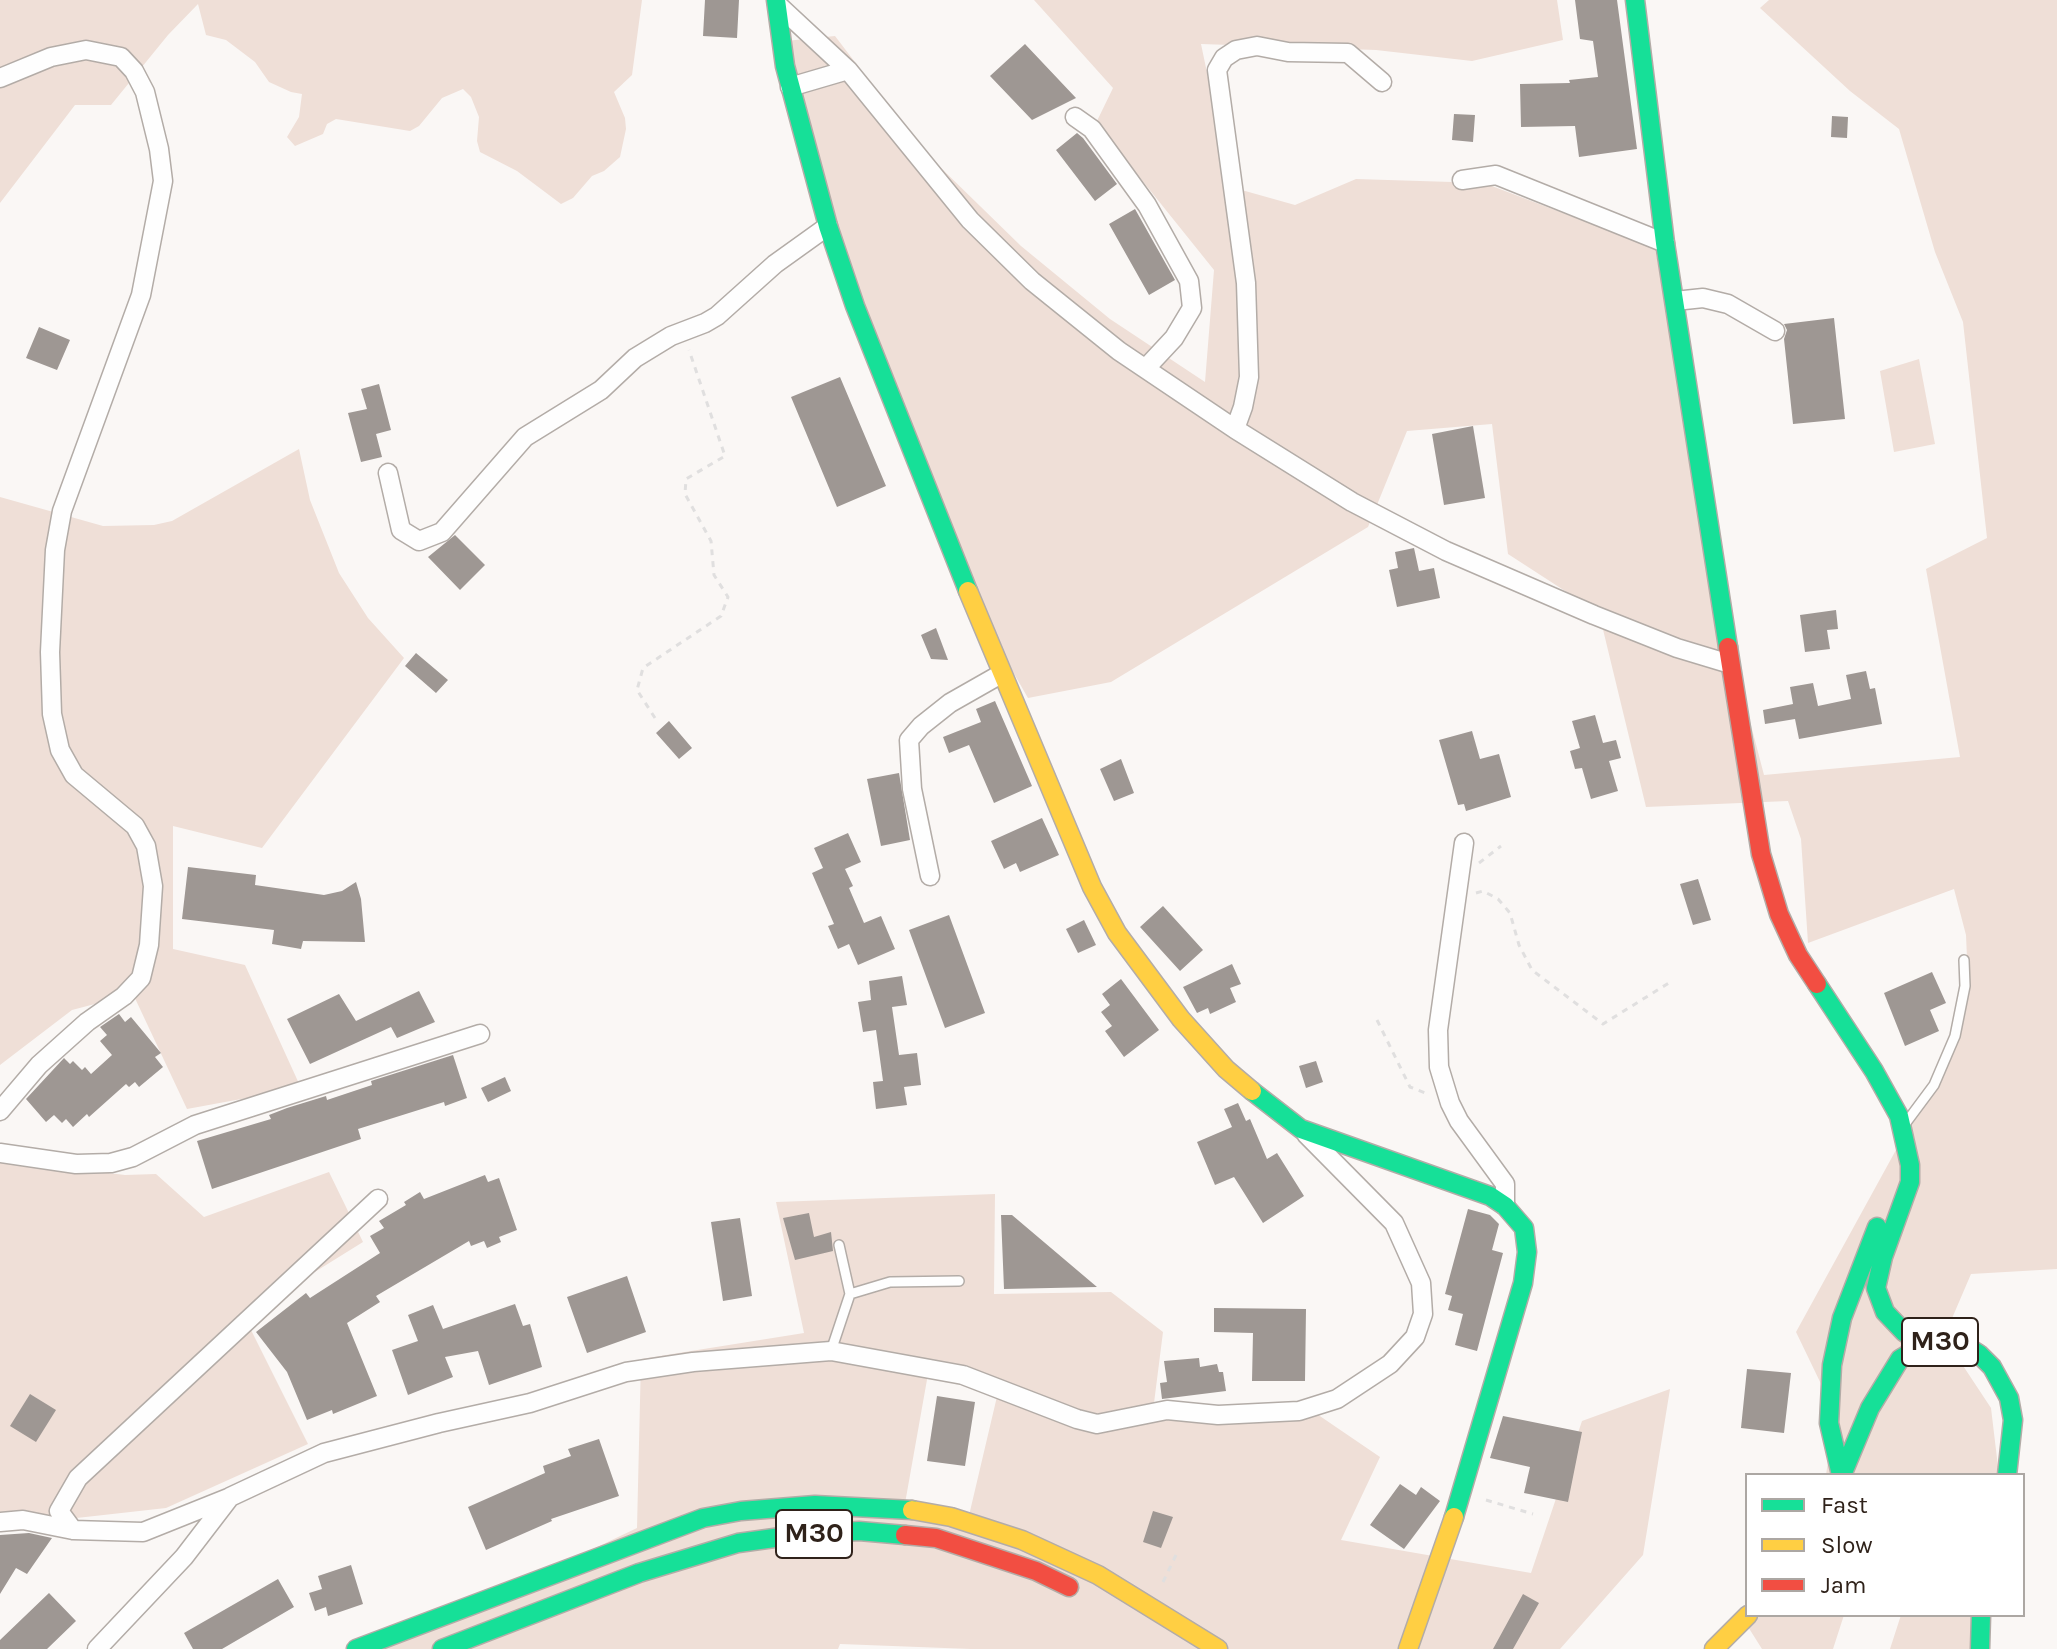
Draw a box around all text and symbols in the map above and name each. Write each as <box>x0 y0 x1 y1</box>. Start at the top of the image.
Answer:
road number: M30 <box>1902 1318 1978 1366</box>
legend <box>1745 1473 2025 1617</box>
text: Fast <box>1821 1491 1868 1519</box>
road number: M30 <box>776 1510 852 1558</box>
text: Slow <box>1821 1531 1873 1559</box>
text: Jam <box>1821 1571 1866 1599</box>

